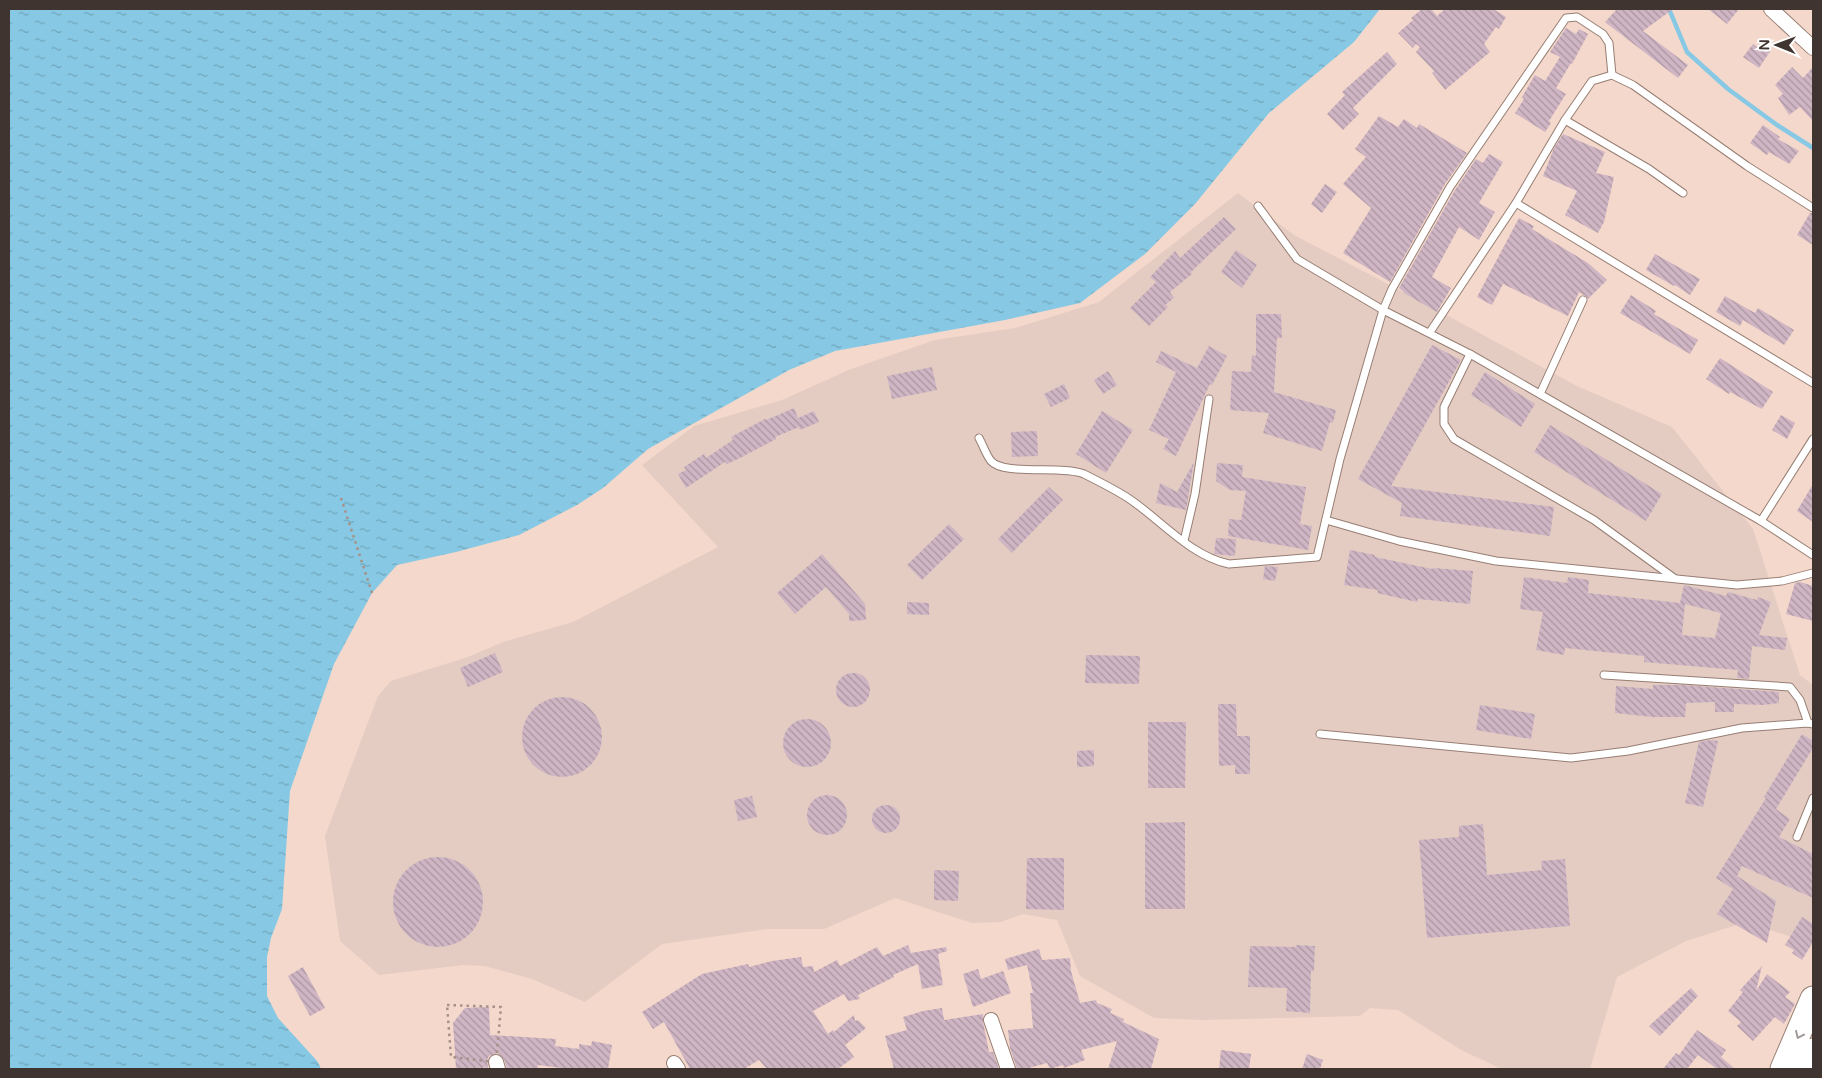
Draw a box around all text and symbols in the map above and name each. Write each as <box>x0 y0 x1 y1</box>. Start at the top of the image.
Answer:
north arrow <box>1752 20 1802 70</box>
text: N <box>1756 39 1773 51</box>
one-way arrow <box>1795 1029 1805 1038</box>

